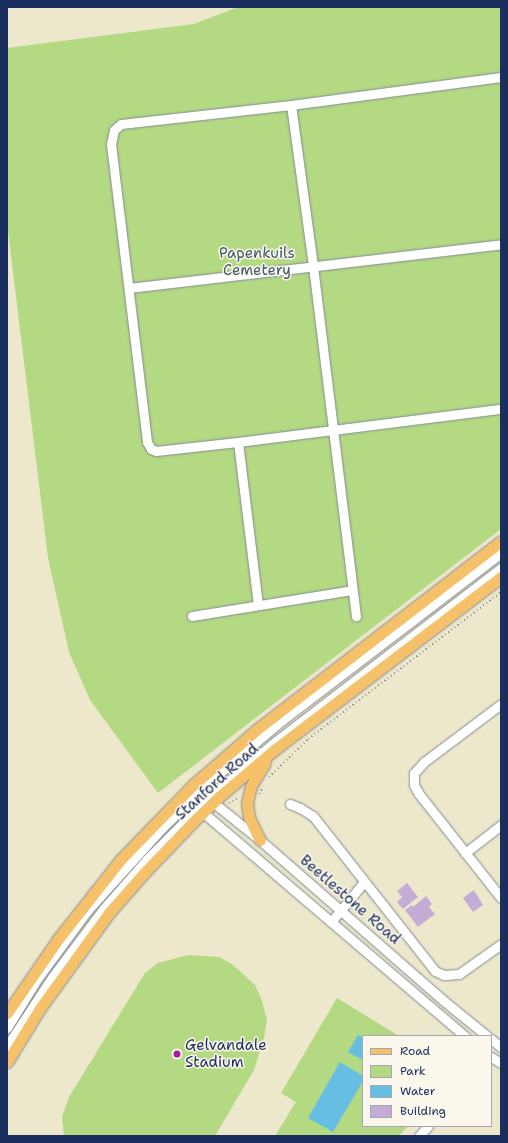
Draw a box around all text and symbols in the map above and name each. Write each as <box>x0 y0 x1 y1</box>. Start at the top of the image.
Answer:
park label: Papenkuils Cemetery <box>219 244 295 279</box>
street label: Stanford Road <box>172 740 262 824</box>
street label: Beetlestone Road <box>296 852 404 948</box>
legend <box>362 1035 492 1127</box>
place label: Gelvandale Stadium <box>185 1036 267 1071</box>
text: Road <box>400 1043 430 1059</box>
marker: Gelvandale Stadium <box>172 1049 182 1059</box>
text: Park <box>400 1063 426 1079</box>
text: Water <box>400 1083 435 1099</box>
text: Building <box>400 1103 446 1119</box>

